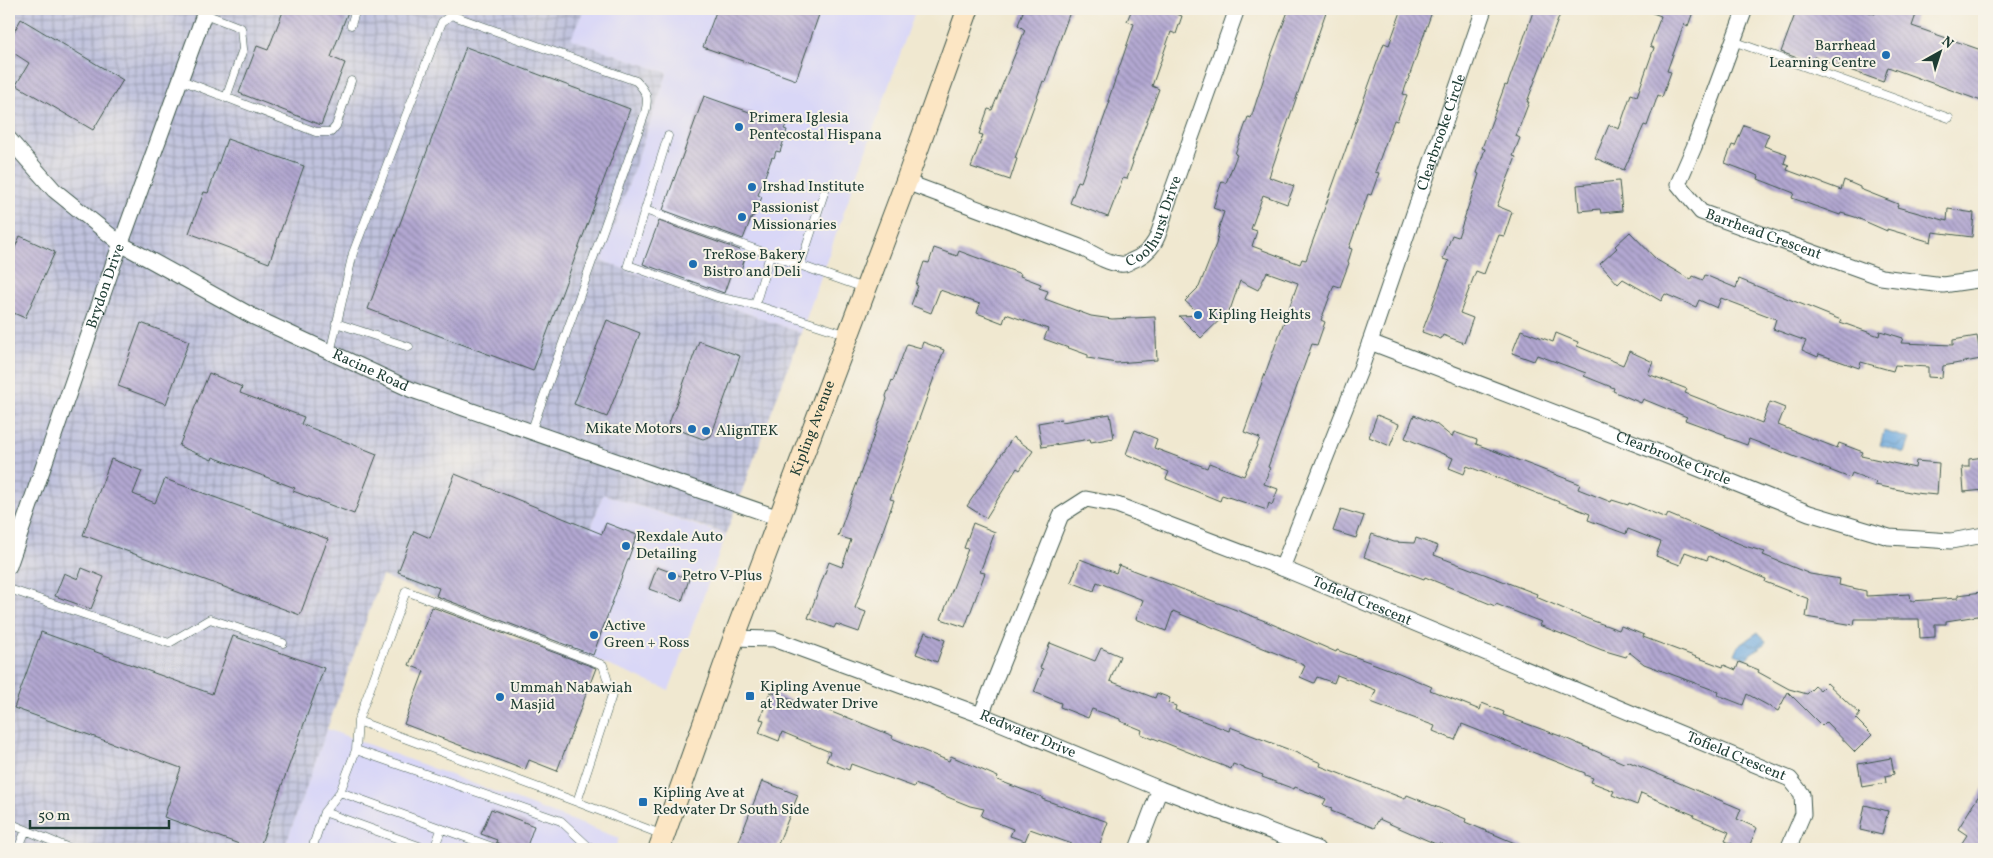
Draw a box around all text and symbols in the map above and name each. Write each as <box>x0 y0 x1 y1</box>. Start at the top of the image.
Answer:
north arrow <box>1916 28 1966 78</box>
text: N <box>1937 32 1957 54</box>
place label: Barrhead Learning Centre <box>1769 36 1876 74</box>
marker: Barrhead Learning Centre <box>1880 49 1892 61</box>
street label: Clearbrooke Circle <box>1412 71 1471 194</box>
place label: Primera Iglesia Pentecostal Hispana <box>749 108 882 146</box>
marker: Primera Iglesia Pentecostal Hispana <box>733 121 745 133</box>
street label: Coolhurst Drive <box>1123 173 1187 273</box>
place label: Irshad Institute <box>762 177 864 198</box>
marker: Irshad Institute <box>746 181 758 193</box>
place label: Passionist Missionaries <box>752 198 837 236</box>
street label: Barrhead Crescent <box>1702 204 1824 265</box>
marker: Passionist Missionaries <box>736 211 748 223</box>
street label: Brydon Drive <box>81 241 130 332</box>
place label: TreRose Bakery Bistro and Deli <box>703 245 805 283</box>
marker: TreRose Bakery Bistro and Deli <box>687 258 699 270</box>
place label: Kipling Heights <box>1208 305 1311 326</box>
marker: Kipling Heights <box>1192 309 1204 321</box>
street label: Racine Road <box>329 344 412 398</box>
street label: Kipling Avenue <box>785 377 841 479</box>
place label: Mikate Motors <box>585 419 682 440</box>
place label: AlignTEK <box>716 421 778 442</box>
marker: Mikate Motors <box>686 423 698 435</box>
marker: AlignTEK <box>700 425 712 437</box>
street label: Clearbrooke Circle <box>1613 426 1734 491</box>
place label: Rexdale Auto Detailing <box>636 527 723 565</box>
marker: Rexdale Auto Detailing <box>620 540 632 552</box>
place label: Petro V-Plus <box>682 566 762 587</box>
marker: Petro V-Plus <box>666 570 678 582</box>
street label: Tofield Crescent <box>1309 571 1415 631</box>
place label: Active Green + Ross <box>604 616 689 654</box>
marker: Active Green + Ross <box>588 629 600 641</box>
place label: Kipling Avenue at Redwater Drive <box>760 677 878 715</box>
place label: Ummah Nabawiah Masjid <box>510 678 633 716</box>
marker: Kipling Avenue at Redwater Drive <box>744 690 756 702</box>
marker: Ummah Nabawiah Masjid <box>494 691 506 703</box>
street label: Redwater Drive <box>976 705 1079 764</box>
street label: Tofield Crescent <box>1683 727 1789 787</box>
place label: Kipling Ave at Redwater Dr South Side <box>653 783 809 821</box>
marker: Kipling Ave at Redwater Dr South Side <box>637 796 649 808</box>
scale bar <box>30 798 169 830</box>
text: 50 m <box>38 806 70 827</box>

